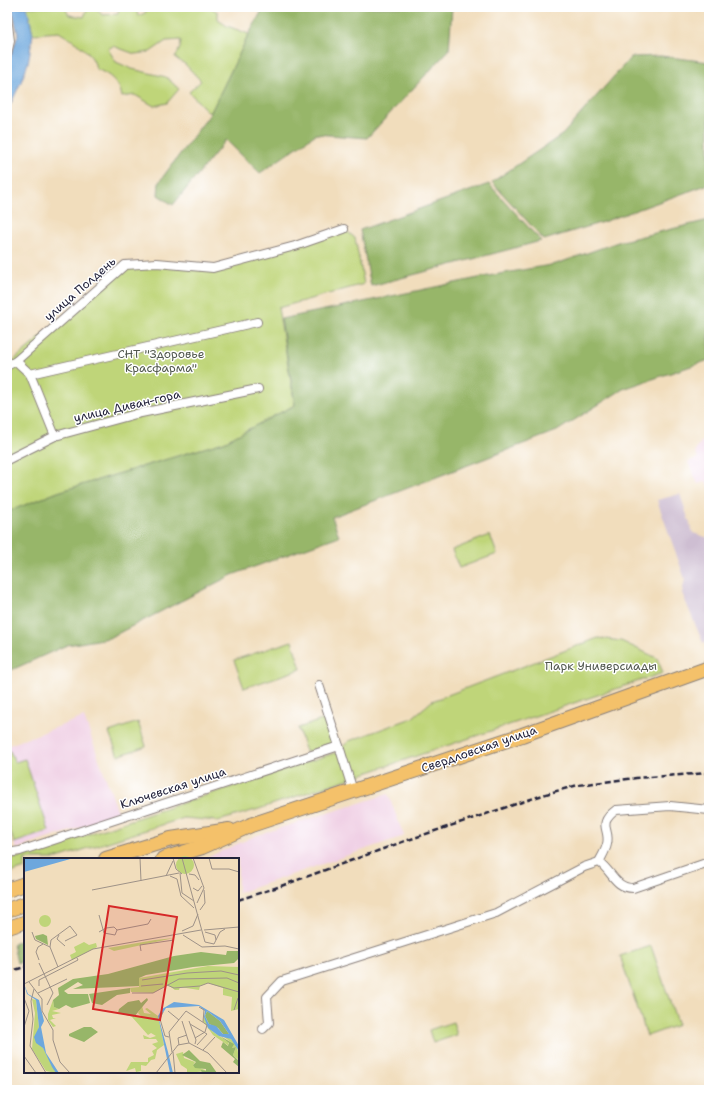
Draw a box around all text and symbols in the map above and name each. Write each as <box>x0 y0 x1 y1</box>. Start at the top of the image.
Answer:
street label: улица Полдень <box>41 254 119 324</box>
park label: СНТ "Здоровье Красфарма" <box>118 346 205 376</box>
street label: улица Диван-гора <box>72 386 182 426</box>
park label: Парк Универсиады <box>545 658 657 674</box>
street label: Свердловская улица <box>419 722 539 776</box>
street label: Ключевская улица <box>118 763 228 813</box>
inset map <box>24 858 239 1073</box>

